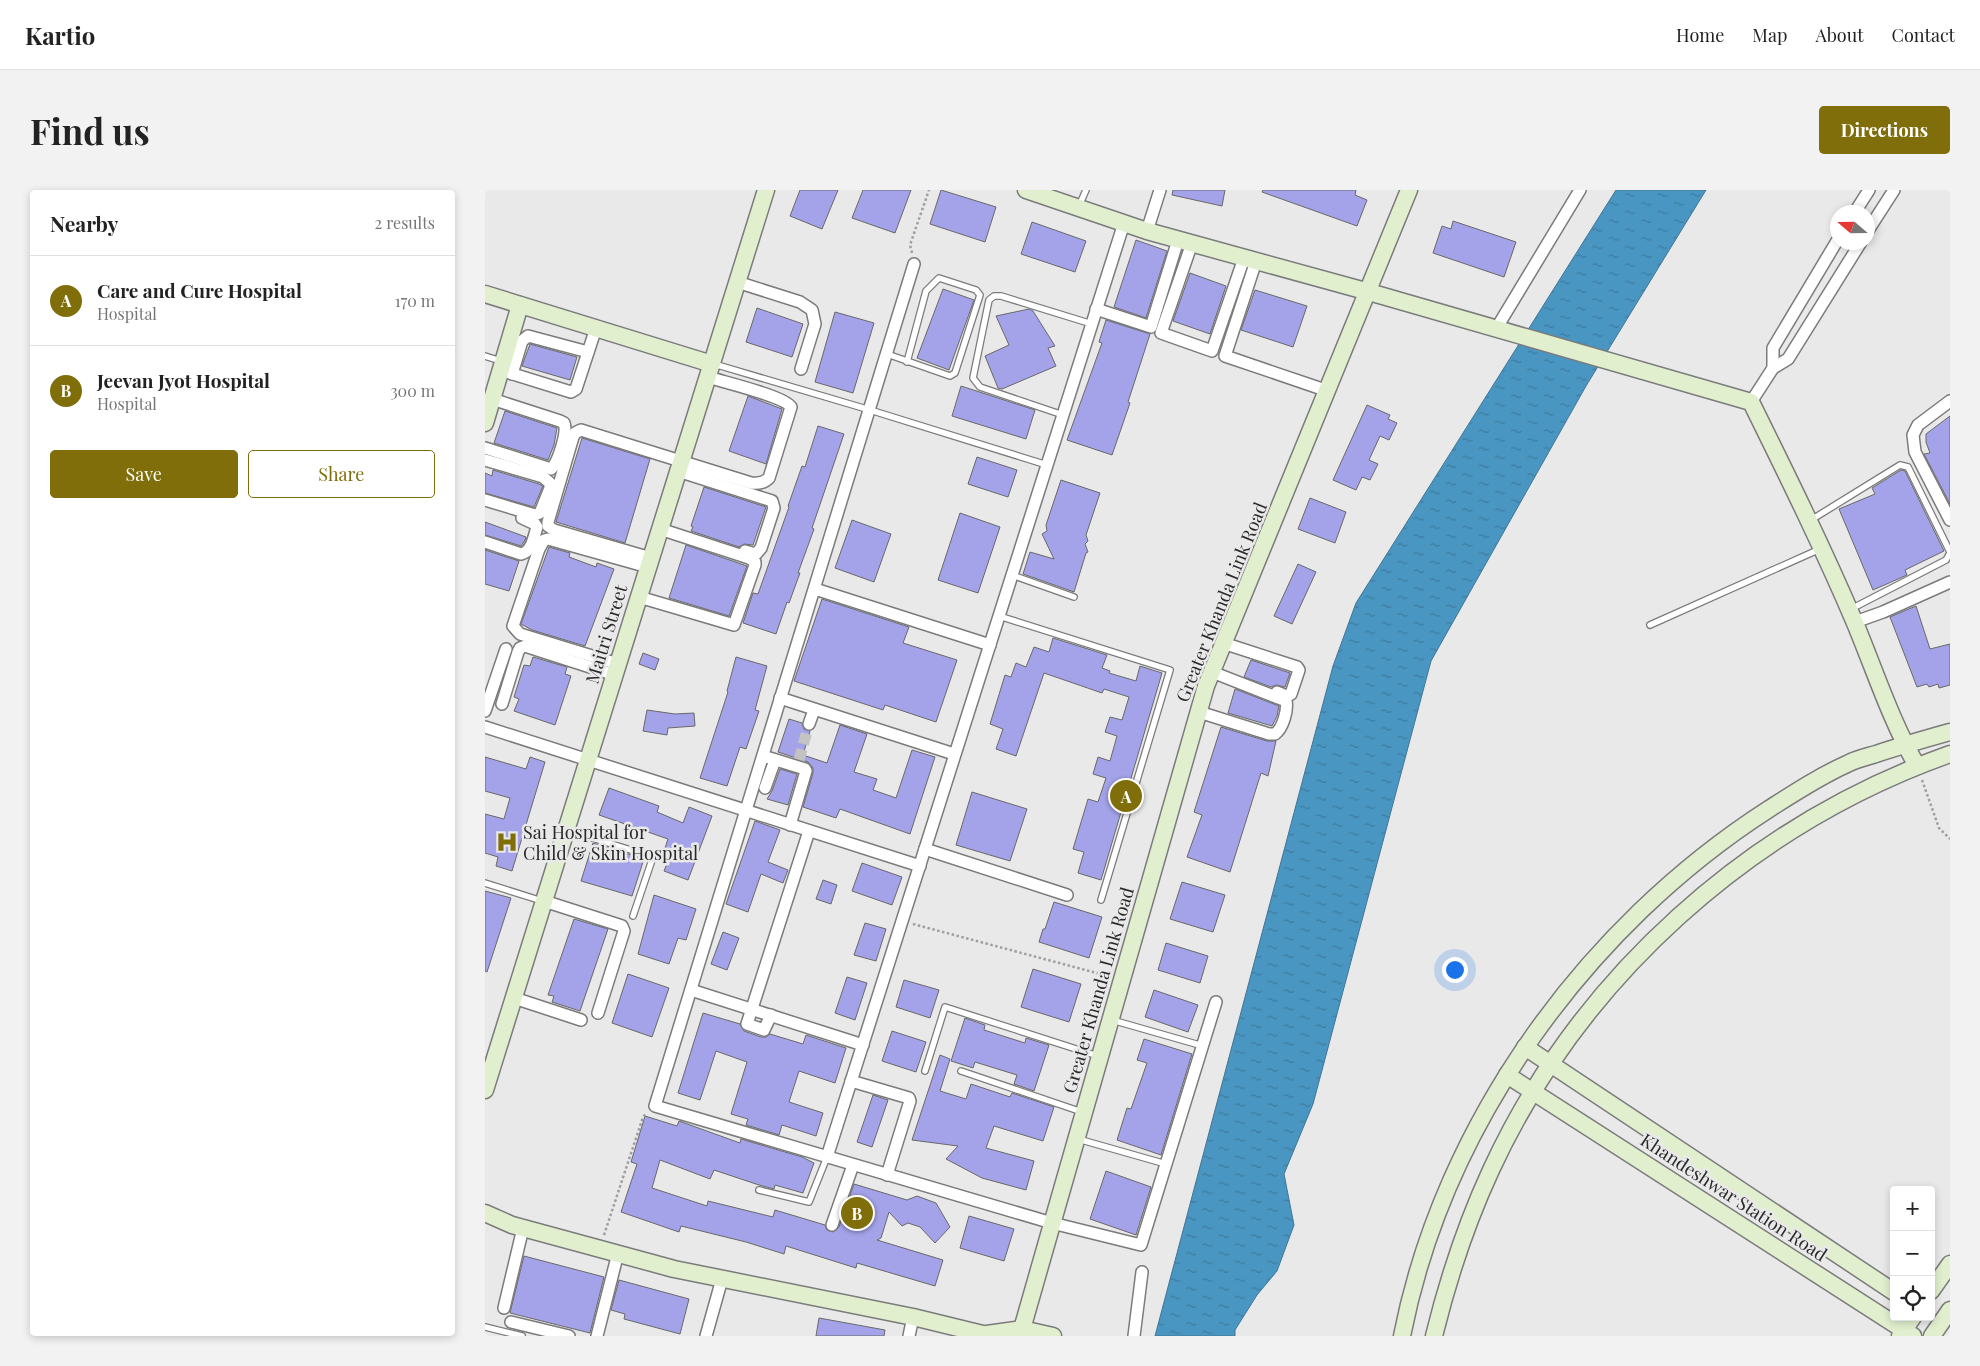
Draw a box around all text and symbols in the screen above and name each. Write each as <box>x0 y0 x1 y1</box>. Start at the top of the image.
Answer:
text: Kartio <box>25 19 95 51</box>
text: Home <box>1676 23 1724 47</box>
text: Map <box>1752 23 1787 47</box>
text: About <box>1815 23 1864 47</box>
text: Contact <box>1892 23 1955 47</box>
button: Directions <box>1819 106 1950 154</box>
text: Find us <box>30 107 150 154</box>
north arrow <box>1830 205 1875 250</box>
text: Nearby <box>50 209 119 237</box>
text: 2 results <box>375 212 435 233</box>
text: Care and Cure Hospital <box>97 277 302 303</box>
text: A <box>61 290 71 311</box>
text: 170 m <box>395 290 435 311</box>
text: Hospital <box>97 303 157 324</box>
text: Jeevan Jyot Hospital <box>97 367 270 393</box>
text: B <box>61 380 71 401</box>
text: 300 m <box>390 380 435 401</box>
text: Hospital <box>97 393 157 414</box>
button: Save <box>50 450 238 498</box>
button: Share <box>248 450 435 498</box>
street label: Greater Khanda Link Road <box>1170 498 1272 705</box>
street label: Maitri Street <box>580 581 633 686</box>
pin: A <box>1110 777 1142 815</box>
place label: Sai Hospital for Child & Skin Hospital <box>523 820 698 865</box>
hospital icon: Sai Hospital for Child & Skin Hospital <box>494 829 520 855</box>
street label: Greater Khanda Link Road <box>1057 884 1139 1096</box>
your location <box>1442 957 1468 983</box>
street label: Khandeshwar Station Road <box>1636 1128 1832 1267</box>
map controls <box>1890 1186 1935 1321</box>
button: + <box>1890 1186 1935 1231</box>
pin: B <box>841 1194 873 1232</box>
button: − <box>1890 1231 1935 1276</box>
button: locate <box>1890 1276 1935 1321</box>

